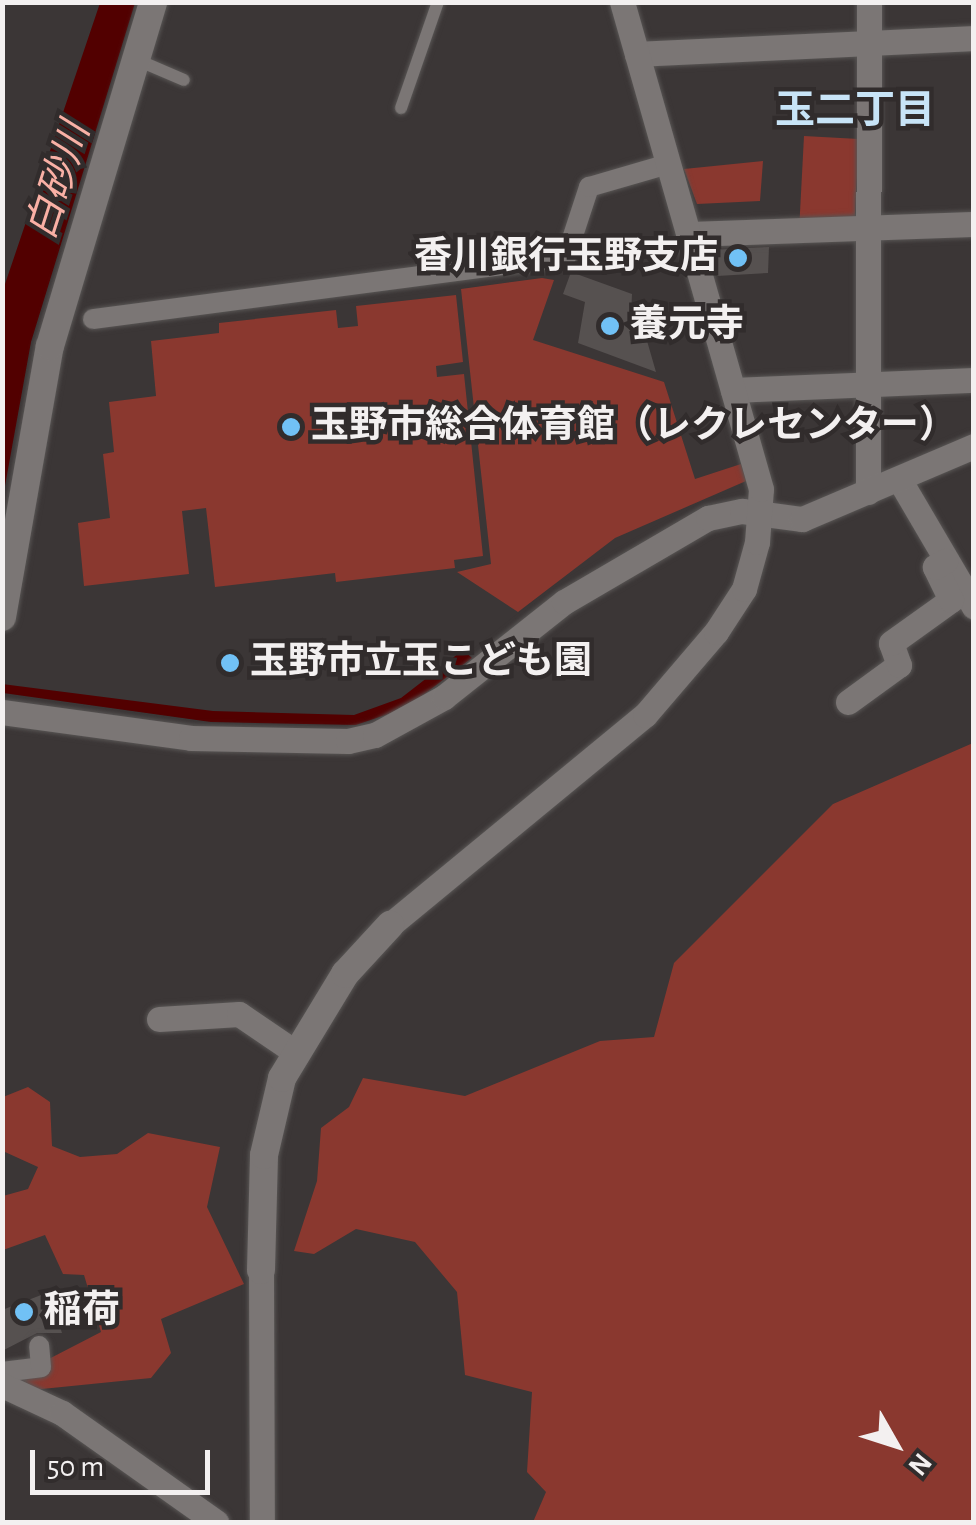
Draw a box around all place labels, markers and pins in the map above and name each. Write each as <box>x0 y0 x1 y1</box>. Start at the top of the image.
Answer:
place label: 香川銀行玉野支店 <box>414 235 718 281</box>
marker: 香川銀行玉野支店 <box>727 247 749 269</box>
place label: 養元寺 <box>630 303 744 349</box>
marker: 養元寺 <box>599 315 621 337</box>
place label: 玉野市総合体育館（レクレセンター） <box>311 404 957 450</box>
marker: 玉野市総合体育館（レクレセンター） <box>280 416 302 438</box>
place label: 玉野市立玉こども園 <box>250 640 592 686</box>
marker: 玉野市立玉こども園 <box>219 652 241 674</box>
place label: 稲荷 <box>44 1289 120 1335</box>
marker: 稲荷 <box>13 1301 35 1323</box>

